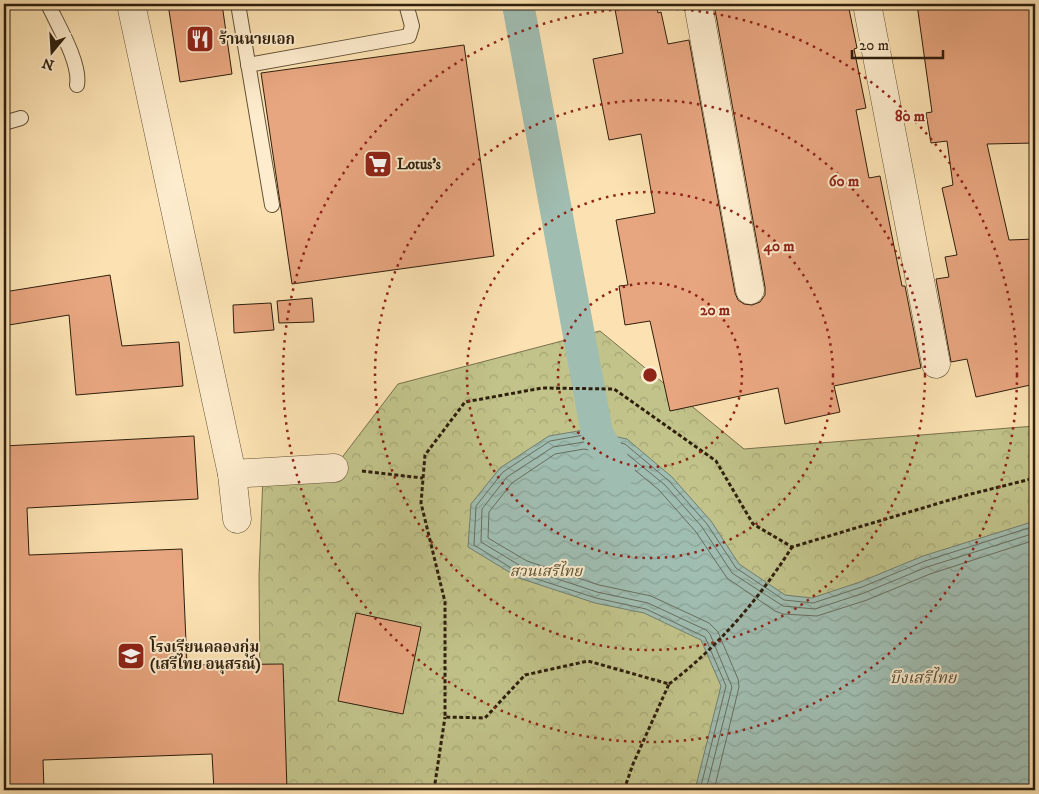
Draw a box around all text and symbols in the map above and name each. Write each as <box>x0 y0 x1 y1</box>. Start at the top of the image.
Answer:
restaurant icon: ร้านนายเอก <box>185 24 215 54</box>
north arrow <box>28 28 78 78</box>
scale bar <box>852 28 943 60</box>
place label: ร้านนายเอก <box>219 30 295 49</box>
text: 20 m <box>859 36 889 55</box>
text: N <box>40 53 57 74</box>
text: 80 m <box>895 107 926 126</box>
supermarket icon: Lotus's <box>363 149 393 179</box>
place label: Lotus's <box>397 155 441 174</box>
text: 60 m <box>829 172 860 191</box>
text: 40 m <box>762 237 795 256</box>
text: 20 m <box>700 301 731 320</box>
centre of rings <box>641 366 659 384</box>
park label: สวนเสรีไทย <box>510 560 583 581</box>
place label: โรงเรียนคลองกุ่ม (เสรีไทย อนุสรณ์) <box>149 636 261 675</box>
school or university icon: โรงเรียนคลองกุ่ม (เสรีไทย อนุสรณ์) <box>116 641 146 671</box>
water label: บึงเสรีไทย <box>890 666 958 688</box>

